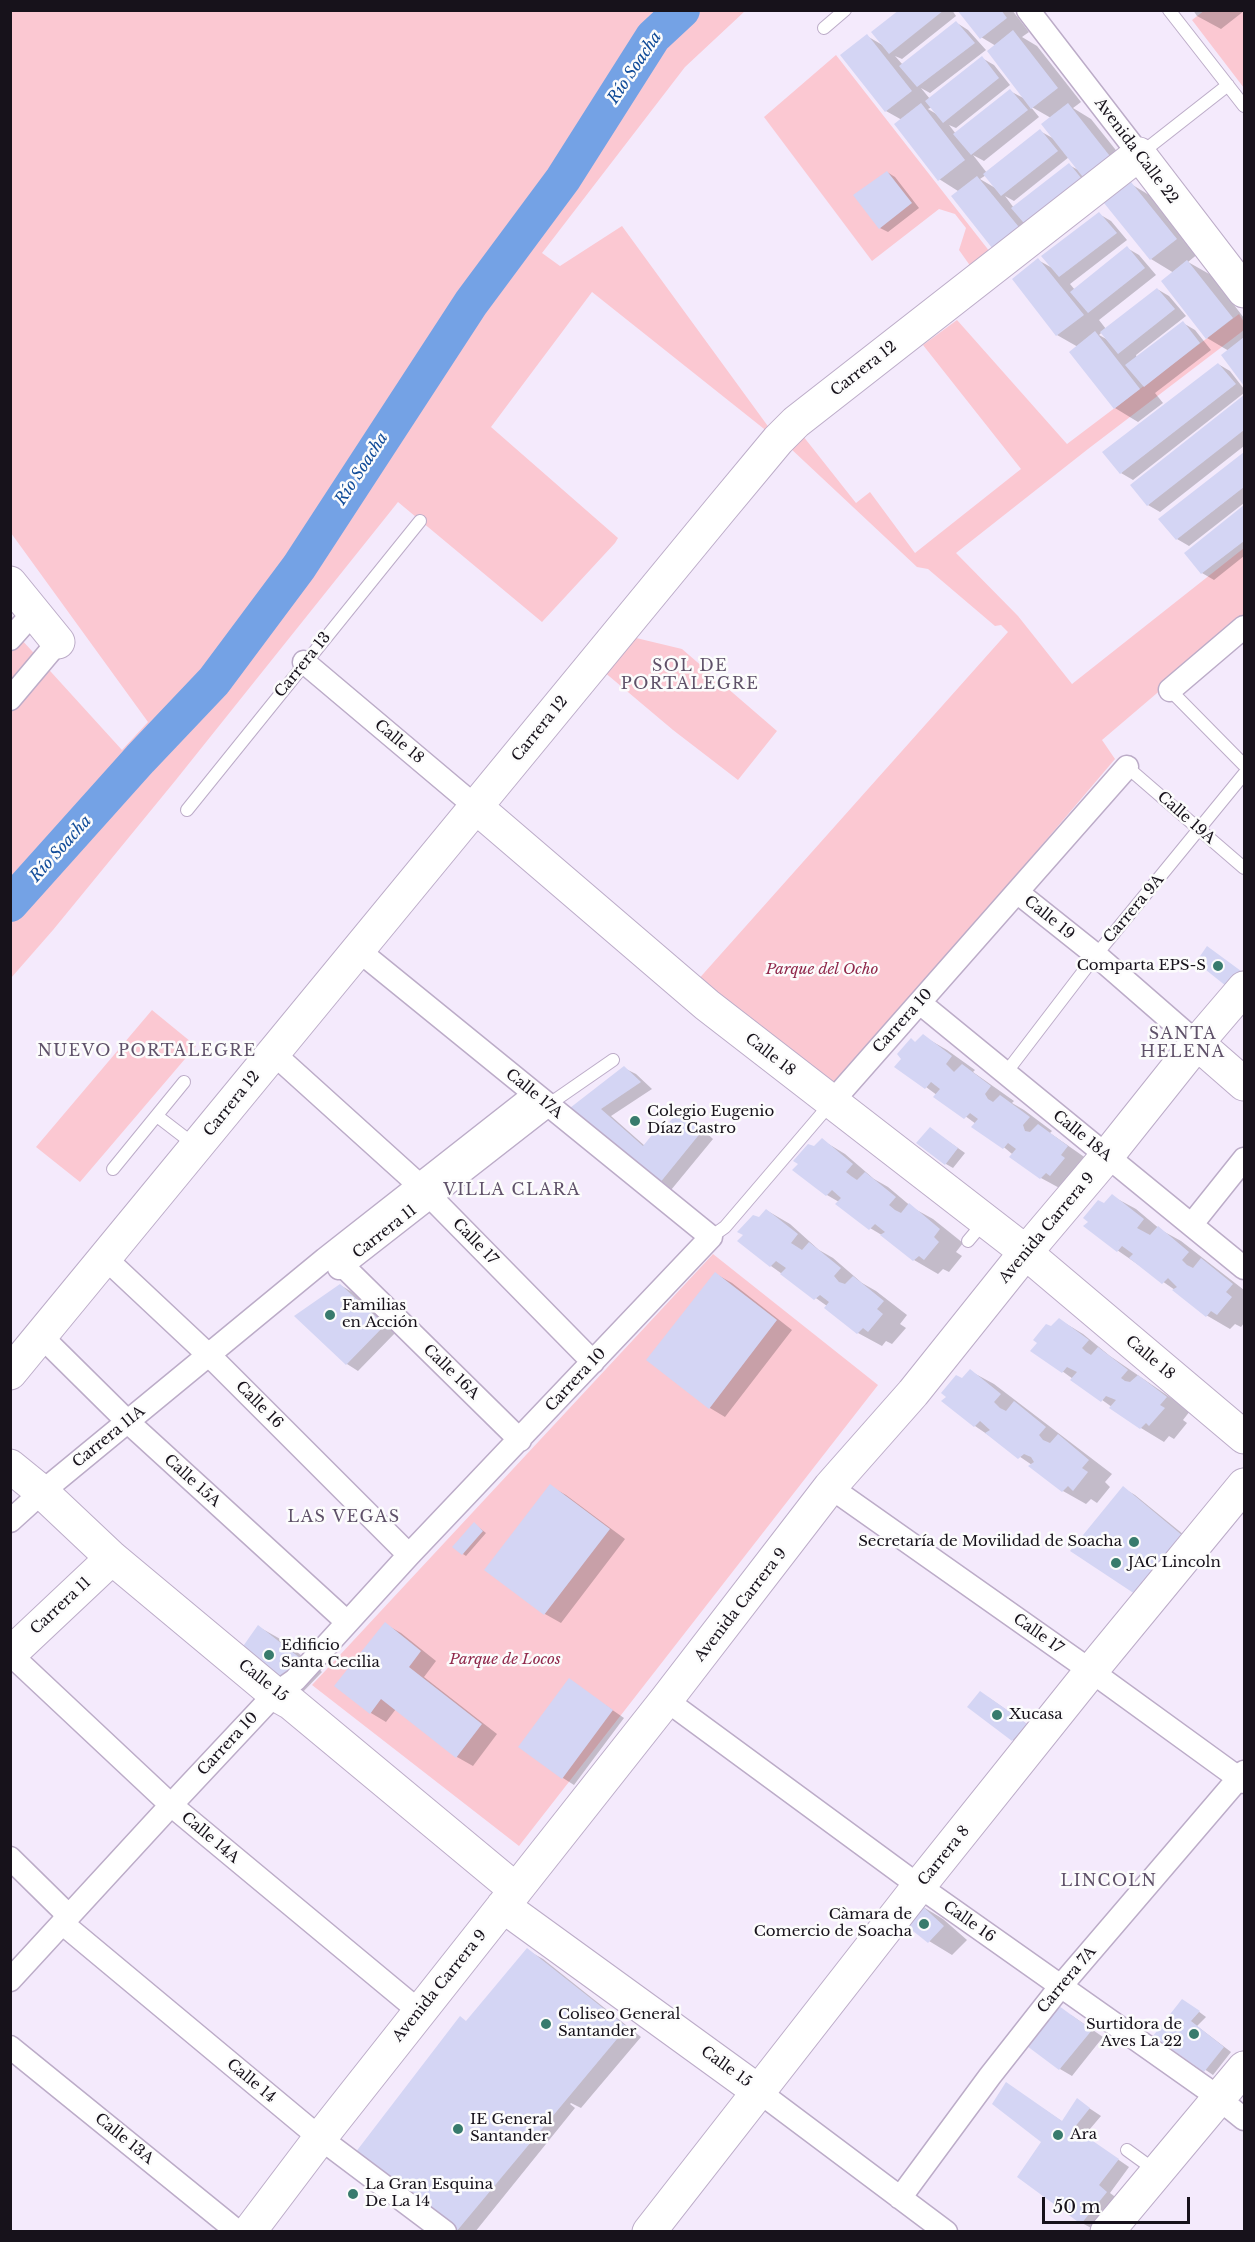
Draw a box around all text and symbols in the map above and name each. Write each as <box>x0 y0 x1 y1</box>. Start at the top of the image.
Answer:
water label: Río Soacha <box>604 28 666 108</box>
street label: Avenida Calle 22 <box>1090 95 1182 207</box>
street label: Carrera 12 <box>827 338 901 400</box>
water label: Río Soacha <box>331 429 393 509</box>
street label: Carrera 13 <box>271 629 335 701</box>
district label: SOL DE PORTALEGRE <box>621 656 759 694</box>
street label: Carrera 12 <box>508 693 572 765</box>
street label: Calle 18 <box>371 716 427 768</box>
street label: Calle 19A <box>1153 788 1219 848</box>
water label: Río Soacha <box>26 812 96 886</box>
street label: Carrera 9A <box>1100 871 1168 947</box>
street label: Calle 19 <box>1020 892 1078 944</box>
place label: Comparta EPS-S <box>1077 957 1206 975</box>
marker: Comparta EPS-S <box>1211 959 1225 973</box>
park label: Parque del Ocho <box>766 961 878 979</box>
street label: Carrera 10 <box>869 985 937 1057</box>
district label: SANTA HELENA <box>1140 1024 1226 1062</box>
street label: Calle 18 <box>741 1030 799 1080</box>
district label: NUEVO PORTALEGRE <box>37 1041 257 1061</box>
street label: Calle 17A <box>502 1066 566 1122</box>
street label: Carrera 12 <box>200 1068 264 1140</box>
place label: Colegio Eugenio Díaz Castro <box>647 1103 774 1138</box>
street label: Calle 18A <box>1049 1107 1115 1165</box>
marker: Colegio Eugenio Díaz Castro <box>628 1114 642 1128</box>
street label: Avenida Carrera 9 <box>995 1169 1099 1287</box>
district label: VILLA CLARA <box>443 1180 581 1200</box>
street label: Carrera 11 <box>349 1201 421 1263</box>
street label: Calle 17 <box>449 1215 501 1269</box>
place label: Familias en Acción <box>342 1297 418 1332</box>
marker: Familias en Acción <box>323 1308 337 1322</box>
street label: Calle 18 <box>1122 1332 1178 1384</box>
street label: Calle 16A <box>419 1341 483 1403</box>
street label: Carrera 10 <box>542 1345 610 1415</box>
street label: Calle 16 <box>232 1378 286 1432</box>
street label: Carrera 11A <box>69 1402 149 1472</box>
street label: Calle 15A <box>160 1451 224 1511</box>
district label: LAS VEGAS <box>288 1507 400 1527</box>
place label: Secretaría de Movilidad de Soacha <box>858 1533 1122 1551</box>
marker: Secretaría de Movilidad de Soacha <box>1127 1535 1141 1549</box>
street label: Avenida Carrera 9 <box>691 1545 791 1665</box>
place label: JAC Lincoln <box>1128 1554 1221 1572</box>
marker: JAC Lincoln <box>1109 1556 1123 1570</box>
street label: Carrera 11 <box>27 1573 95 1639</box>
street label: Calle 17 <box>1009 1610 1067 1658</box>
place label: Edificio Santa Cecilia <box>281 1637 380 1672</box>
marker: Edificio Santa Cecilia <box>262 1648 276 1662</box>
park label: Parque de Locos <box>449 1651 561 1669</box>
street label: Calle 15 <box>235 1656 291 1706</box>
place label: Xucasa <box>1009 1706 1063 1724</box>
marker: Xucasa <box>990 1708 1004 1722</box>
street label: Carrera 10 <box>194 1709 262 1779</box>
street label: Calle 14A <box>177 1809 243 1867</box>
street label: Carrera 8 <box>914 1822 974 1890</box>
district label: LINCOLN <box>1061 1871 1157 1891</box>
street label: Calle 16 <box>940 1898 998 1946</box>
place label: Càmara de Comercio de Soacha <box>754 1906 912 1941</box>
marker: Càmara de Comercio de Soacha <box>917 1917 931 1931</box>
street label: Avenida Carrera 9 <box>389 1926 491 2046</box>
street label: Carrera 7A <box>1034 1943 1100 2017</box>
place label: Coliseo General Santander <box>558 2006 680 2041</box>
place label: Surtidora de Aves La 22 <box>1086 2016 1182 2051</box>
marker: Coliseo General Santander <box>539 2017 553 2031</box>
marker: Surtidora de Aves La 22 <box>1187 2027 1201 2041</box>
street label: Calle 15 <box>697 2043 755 2091</box>
street label: Calle 14 <box>223 2055 279 2107</box>
street label: Calle 13A <box>91 2110 157 2168</box>
place label: IE General Santander <box>470 2111 552 2146</box>
marker: IE General Santander <box>451 2122 465 2136</box>
place label: Ara <box>1070 2126 1097 2144</box>
marker: Ara <box>1051 2128 1065 2142</box>
place label: La Gran Esquina De La 14 <box>365 2176 493 2211</box>
scale bar <box>1045 2185 1194 2223</box>
marker: La Gran Esquina De La 14 <box>346 2187 360 2201</box>
text: 50 m <box>1053 2196 1101 2218</box>

